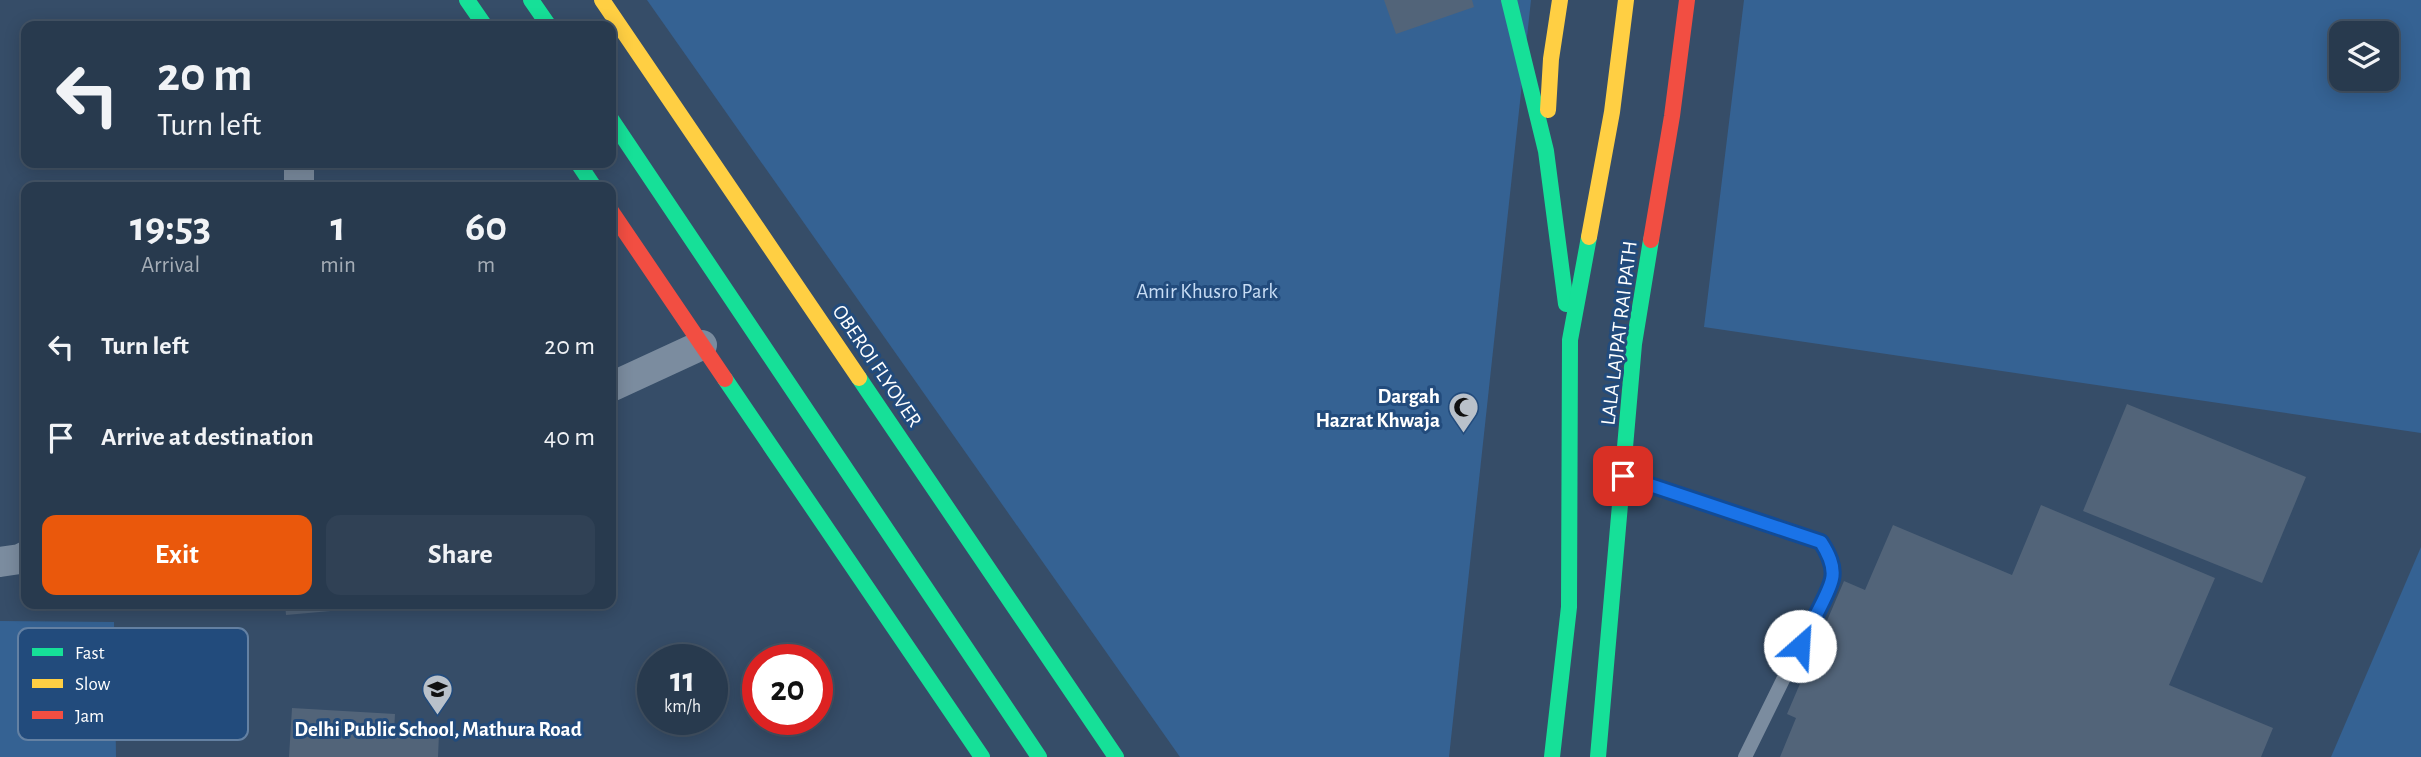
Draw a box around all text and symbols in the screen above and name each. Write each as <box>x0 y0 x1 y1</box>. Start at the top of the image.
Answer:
map controls <box>2329 21 2399 91</box>
button: layers <box>2329 21 2399 91</box>
icon: left <box>42 49 133 140</box>
text: 20 m <box>157 51 253 100</box>
text: Turn left <box>157 109 261 141</box>
text: 19:53 <box>130 206 211 248</box>
text: 1 <box>330 206 346 248</box>
text: 60 <box>465 206 507 248</box>
street label: LALA LAJPAT RAI PATH <box>1597 240 1641 426</box>
text: Arrival <box>141 254 200 277</box>
text: min <box>320 254 356 277</box>
text: m <box>477 254 495 277</box>
park label: Amir Khusro Park <box>1136 281 1278 302</box>
street label: OBEROI FLYOVER <box>828 301 926 431</box>
icon: left <box>42 328 80 366</box>
text: Turn left <box>101 333 189 359</box>
text: 20 m <box>544 333 595 359</box>
place label: Dargah Hazrat Khwaja <box>1316 386 1440 431</box>
mosque icon: Dargah Hazrat Khwaja <box>1446 391 1480 435</box>
icon: arrive <box>42 419 80 457</box>
text: Arrive at destination <box>101 424 314 450</box>
text: 40 m <box>544 424 595 450</box>
pin <box>1593 446 1653 506</box>
icon: arrive <box>1604 457 1642 495</box>
button: Exit <box>42 515 312 595</box>
button: Share <box>326 515 595 595</box>
position arrow <box>1763 609 1837 683</box>
legend <box>18 628 248 740</box>
text: Fast <box>75 644 105 663</box>
speed limit sign: 20 <box>742 644 833 735</box>
text: 11 <box>670 663 695 698</box>
school or university icon: Delhi Public School, Mathura Road <box>421 672 455 716</box>
text: Slow <box>75 675 111 694</box>
text: km/h <box>664 698 701 716</box>
text: Jam <box>75 707 104 726</box>
place label: Delhi Public School, Mathura Road <box>294 719 582 740</box>

